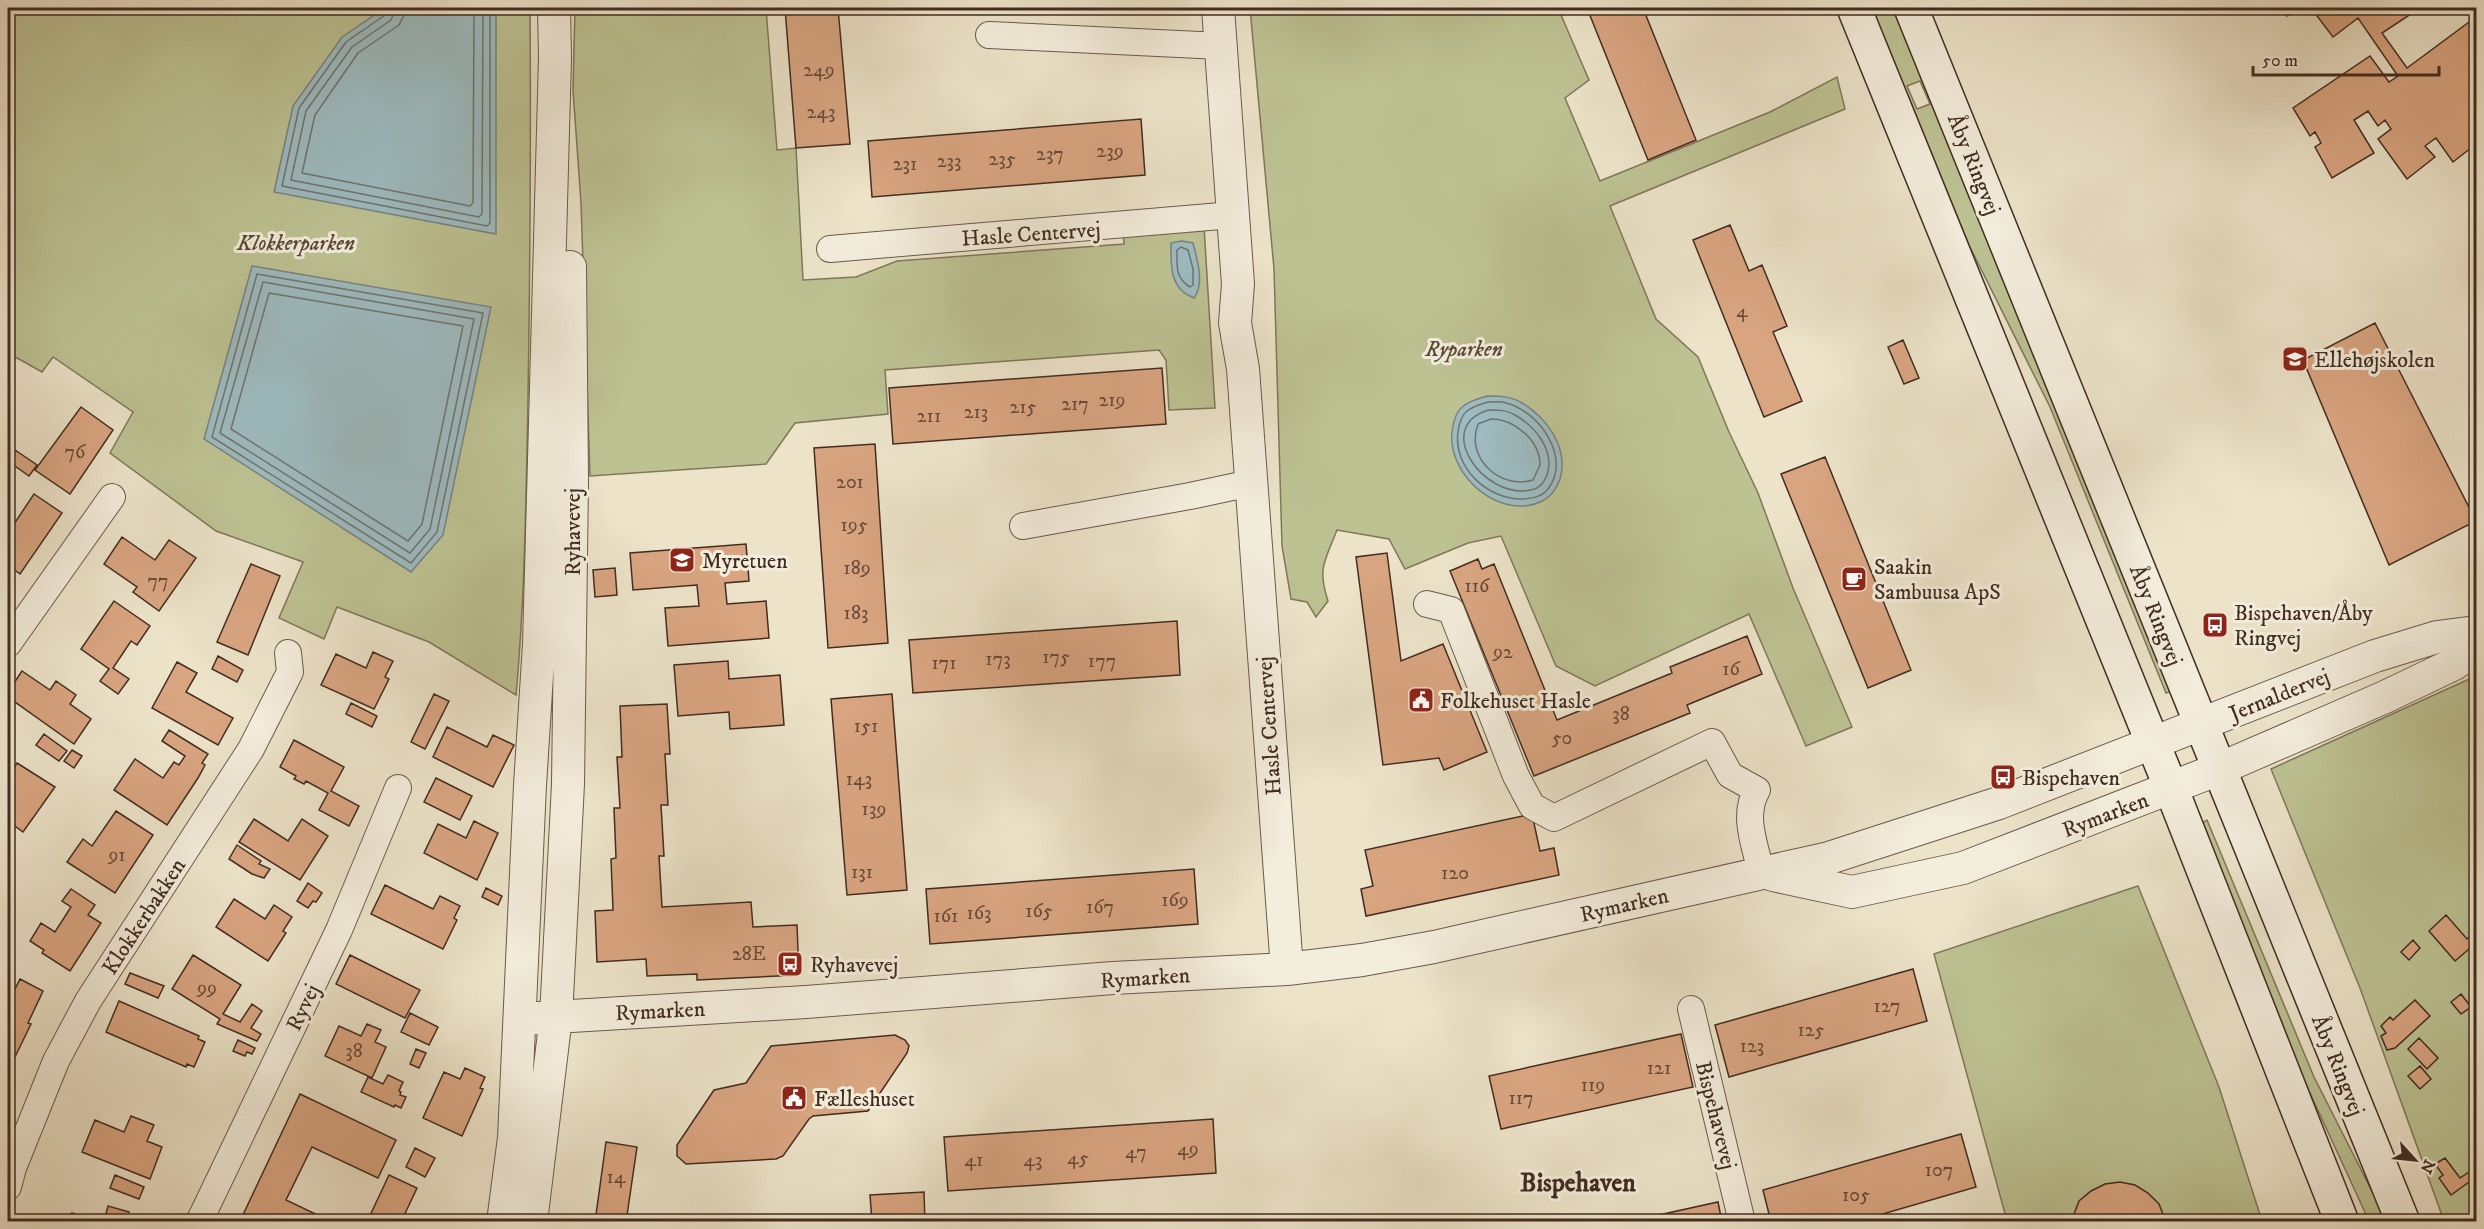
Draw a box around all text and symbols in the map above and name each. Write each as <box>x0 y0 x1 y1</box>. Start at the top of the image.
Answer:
scale bar <box>2253 39 2439 77</box>
text: 50 m <box>2262 50 2298 72</box>
house number: 249 <box>803 58 835 83</box>
house number: 243 <box>807 100 835 125</box>
street label: Åby Ringvej <box>1941 110 2007 219</box>
house number: 239 <box>1096 139 1124 164</box>
house number: 237 <box>1036 142 1064 167</box>
house number: 235 <box>988 147 1016 172</box>
house number: 233 <box>937 149 961 174</box>
house number: 231 <box>893 152 917 177</box>
street label: Hasle Centervej <box>961 216 1102 253</box>
park label: Klokkerparken <box>236 230 355 257</box>
house number: 4 <box>1736 299 1748 324</box>
park label: Ryparken <box>1424 336 1503 363</box>
school or university icon: Ellehøjskolen <box>2280 344 2310 374</box>
place label: Ellehøjskolen <box>2314 347 2436 374</box>
house number: 219 <box>1098 388 1126 413</box>
house number: 217 <box>1061 392 1089 417</box>
house number: 215 <box>1010 395 1037 420</box>
house number: 213 <box>964 400 988 425</box>
house number: 211 <box>917 404 941 429</box>
house number: 76 <box>65 440 86 465</box>
house number: 201 <box>836 470 864 495</box>
street label: Ryhavevej <box>560 488 587 576</box>
house number: 195 <box>840 513 868 538</box>
school or university icon: Myretuen <box>667 545 697 575</box>
place label: Myretuen <box>702 548 788 575</box>
place label: Saakin Sambuusa ApS <box>1874 554 2001 606</box>
house number: 189 <box>843 556 871 581</box>
street label: Åby Ringvej <box>2123 561 2189 670</box>
cafe icon: Saakin Sambuusa ApS <box>1839 564 1869 594</box>
house number: 77 <box>147 569 169 594</box>
house number: 116 <box>1464 574 1490 599</box>
place label: Bispehaven/Åby Ringvej <box>2234 599 2373 652</box>
house number: 183 <box>844 601 868 626</box>
bus stop icon: Bispehaven/Åby Ringvej <box>2200 610 2230 640</box>
house number: 92 <box>1492 640 1513 665</box>
house number: 175 <box>1042 645 1070 670</box>
house number: 173 <box>985 647 1011 672</box>
house number: 177 <box>1088 649 1116 674</box>
house number: 171 <box>931 651 957 676</box>
street label: Hasle Centervej <box>1251 655 1288 796</box>
house number: 16 <box>1722 657 1740 682</box>
street label: Jernaldervej <box>2224 663 2334 728</box>
public building icon: Folkehuset Hasle <box>1406 685 1436 715</box>
place label: Folkehuset Hasle <box>1440 688 1591 715</box>
house number: 38 <box>1612 702 1630 727</box>
house number: 151 <box>854 714 878 739</box>
house number: 50 <box>1552 726 1572 751</box>
bus stop icon: Bispehaven <box>1988 762 2018 792</box>
place label: Bispehaven <box>2022 765 2121 792</box>
house number: 143 <box>846 767 872 792</box>
street label: Rymarken <box>2059 786 2153 844</box>
house number: 139 <box>862 797 886 822</box>
house number: 91 <box>107 843 126 868</box>
street label: Klokkerbakken <box>97 853 192 980</box>
house number: 131 <box>851 860 873 885</box>
house number: 120 <box>1441 861 1469 886</box>
street label: Rymarken <box>1577 882 1672 929</box>
house number: 169 <box>1161 888 1189 913</box>
house number: 167 <box>1086 895 1114 920</box>
house number: 165 <box>1025 899 1053 924</box>
house number: 163 <box>966 901 992 926</box>
house number: 161 <box>934 904 958 929</box>
house number: 28E <box>732 942 766 967</box>
bus stop icon: Ryhavevej <box>775 949 805 979</box>
place label: Ryhavevej <box>810 952 898 979</box>
street label: Rymarken <box>1099 962 1191 995</box>
house number: 99 <box>196 976 217 1001</box>
street label: Ryvej <box>281 980 326 1036</box>
house number: 127 <box>1873 994 1901 1019</box>
street label: Rymarken <box>614 996 706 1027</box>
street label: Åby Ringvej <box>2305 1011 2371 1120</box>
house number: 125 <box>1798 1018 1825 1043</box>
house number: 123 <box>1740 1034 1764 1059</box>
house number: 38 <box>345 1039 363 1064</box>
house number: 121 <box>1647 1056 1671 1081</box>
street label: Bispehavevej <box>1689 1058 1742 1172</box>
house number: 119 <box>1581 1073 1605 1098</box>
public building icon: Fælleshuset <box>779 1083 809 1113</box>
place label: Fælleshuset <box>814 1086 915 1113</box>
house number: 117 <box>1508 1086 1534 1111</box>
north arrow <box>2385 1130 2445 1190</box>
house number: 49 <box>1177 1137 1199 1162</box>
house number: 47 <box>1125 1140 1147 1165</box>
house number: 45 <box>1067 1146 1089 1171</box>
house number: 41 <box>965 1148 983 1173</box>
house number: 43 <box>1024 1148 1042 1173</box>
text: N <box>2416 1156 2439 1177</box>
house number: 107 <box>1925 1158 1953 1183</box>
house number: 14 <box>607 1165 626 1190</box>
district label: Bispehaven <box>1520 1167 1636 1200</box>
house number: 105 <box>1842 1183 1870 1208</box>

